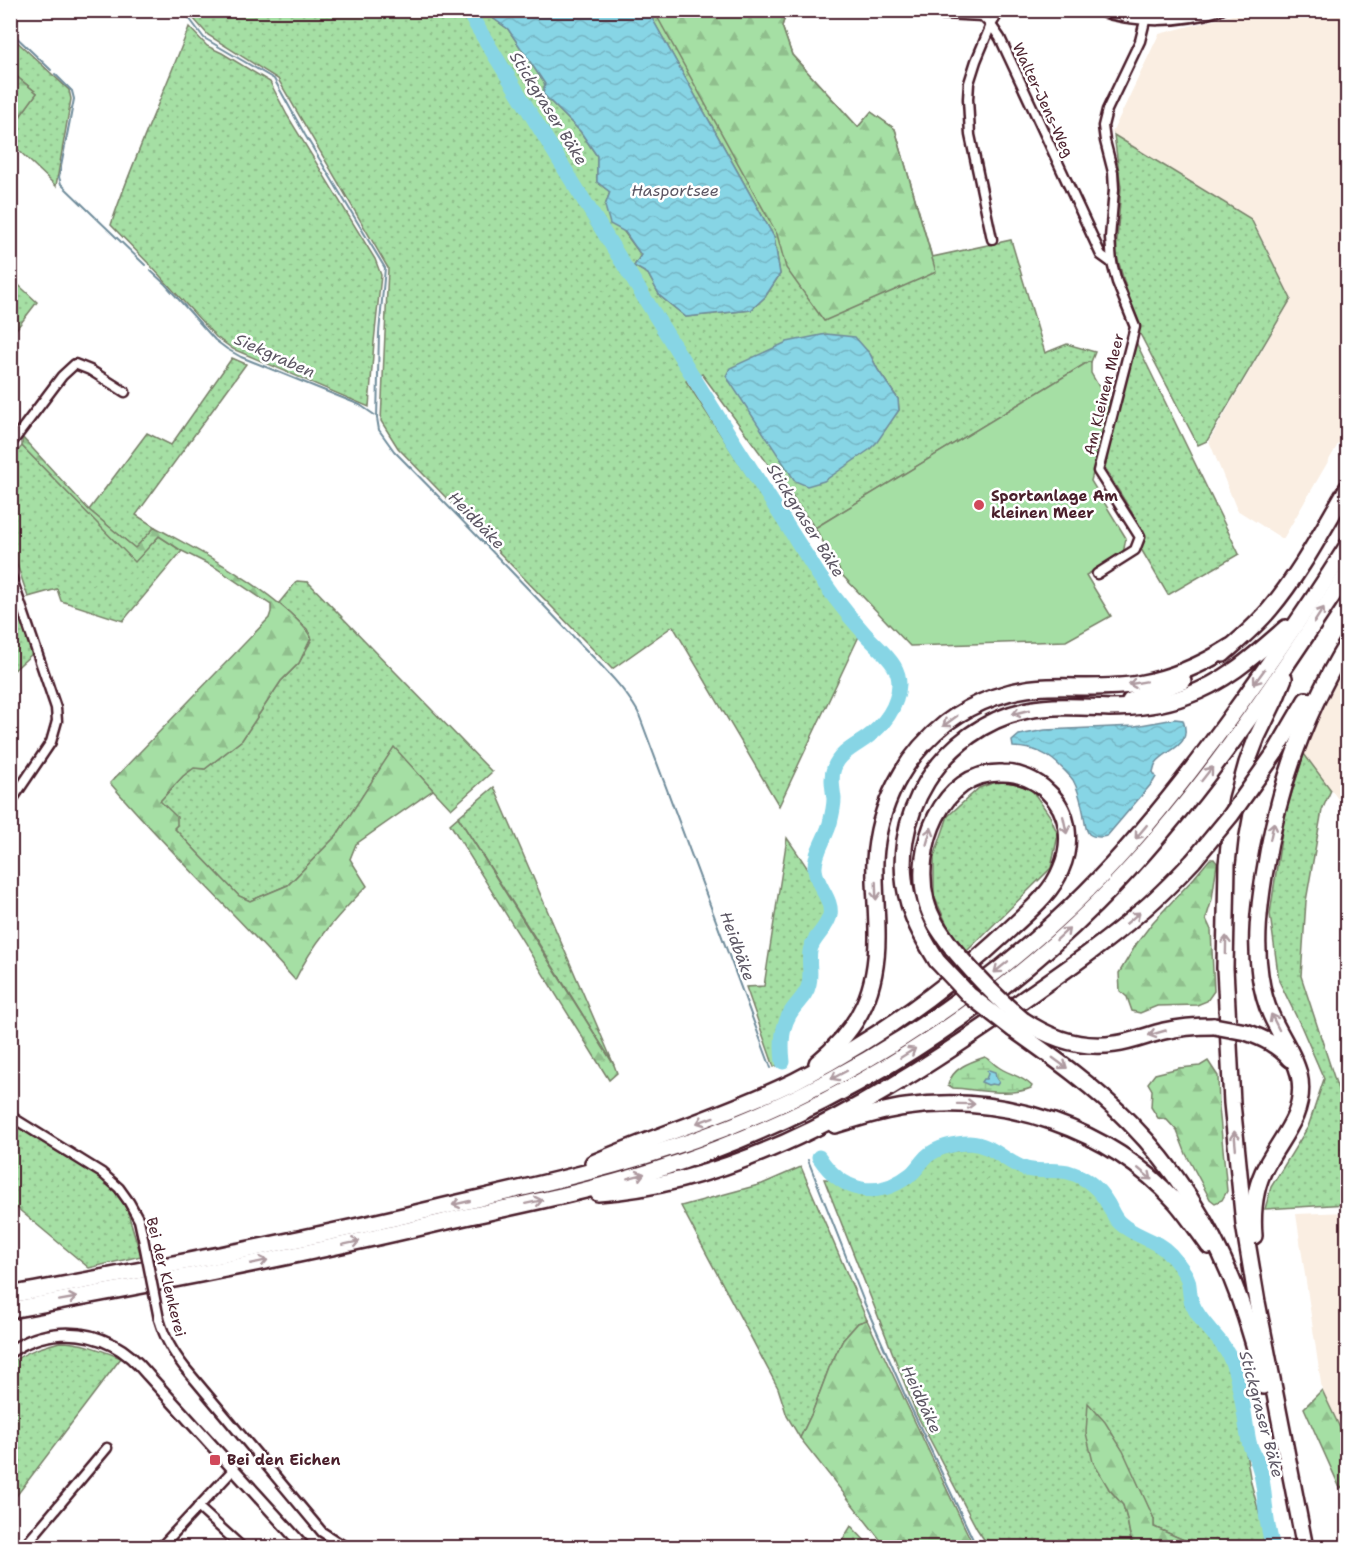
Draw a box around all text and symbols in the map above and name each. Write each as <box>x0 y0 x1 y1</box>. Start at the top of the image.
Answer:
street label: Walter-Jens-Weg <box>1008 39 1078 161</box>
water label: Stickgraser Bäke <box>505 47 592 169</box>
water label: Hasportsee <box>631 180 719 201</box>
water label: Siekgraben <box>231 328 318 383</box>
street label: Am Kleinen Meer <box>1079 331 1129 457</box>
water label: Stickgraser Bäke <box>762 459 849 581</box>
place label: Sportanlage Am kleinen Meer <box>991 486 1118 523</box>
water label: Heidbäke <box>444 487 509 554</box>
marker: Sportanlage Am kleinen Meer <box>972 498 986 512</box>
one-way arrow <box>1313 607 1326 624</box>
one-way arrow <box>1253 669 1265 685</box>
one-way arrow <box>1128 678 1148 689</box>
one-way arrow <box>1012 707 1031 719</box>
one-way arrow <box>942 714 958 727</box>
one-way arrow <box>1201 766 1214 782</box>
one-way arrow <box>1060 815 1071 834</box>
one-way arrow <box>1267 822 1278 841</box>
one-way arrow <box>1134 824 1148 839</box>
one-way arrow <box>924 827 935 846</box>
one-way arrow <box>870 881 881 901</box>
water label: Heidbäke <box>715 909 760 984</box>
one-way arrow <box>1125 912 1141 925</box>
one-way arrow <box>1055 928 1070 942</box>
one-way arrow <box>1220 936 1231 956</box>
one-way arrow <box>993 961 1009 974</box>
one-way arrow <box>1268 1013 1280 1031</box>
one-way arrow <box>1148 1028 1167 1039</box>
one-way arrow <box>899 1046 916 1058</box>
one-way arrow <box>1052 1057 1068 1070</box>
one-way arrow <box>830 1070 848 1081</box>
one-way arrow <box>956 1098 976 1110</box>
one-way arrow <box>696 1115 715 1126</box>
one-way arrow <box>1229 1131 1240 1150</box>
one-way arrow <box>1137 1167 1152 1181</box>
one-way arrow <box>626 1170 645 1181</box>
one-way arrow <box>524 1195 543 1207</box>
one-way arrow <box>452 1197 471 1209</box>
street label: Bei der Klenkerei <box>141 1215 191 1339</box>
one-way arrow <box>341 1237 360 1248</box>
one-way arrow <box>249 1256 269 1267</box>
one-way arrow <box>58 1293 77 1304</box>
water label: Stickgraser Bäke <box>1234 1348 1289 1480</box>
water label: Heidbäke <box>897 1362 946 1436</box>
place label: Bei den Eichen <box>227 1450 340 1470</box>
marker: Bei den Eichen <box>208 1453 222 1467</box>

